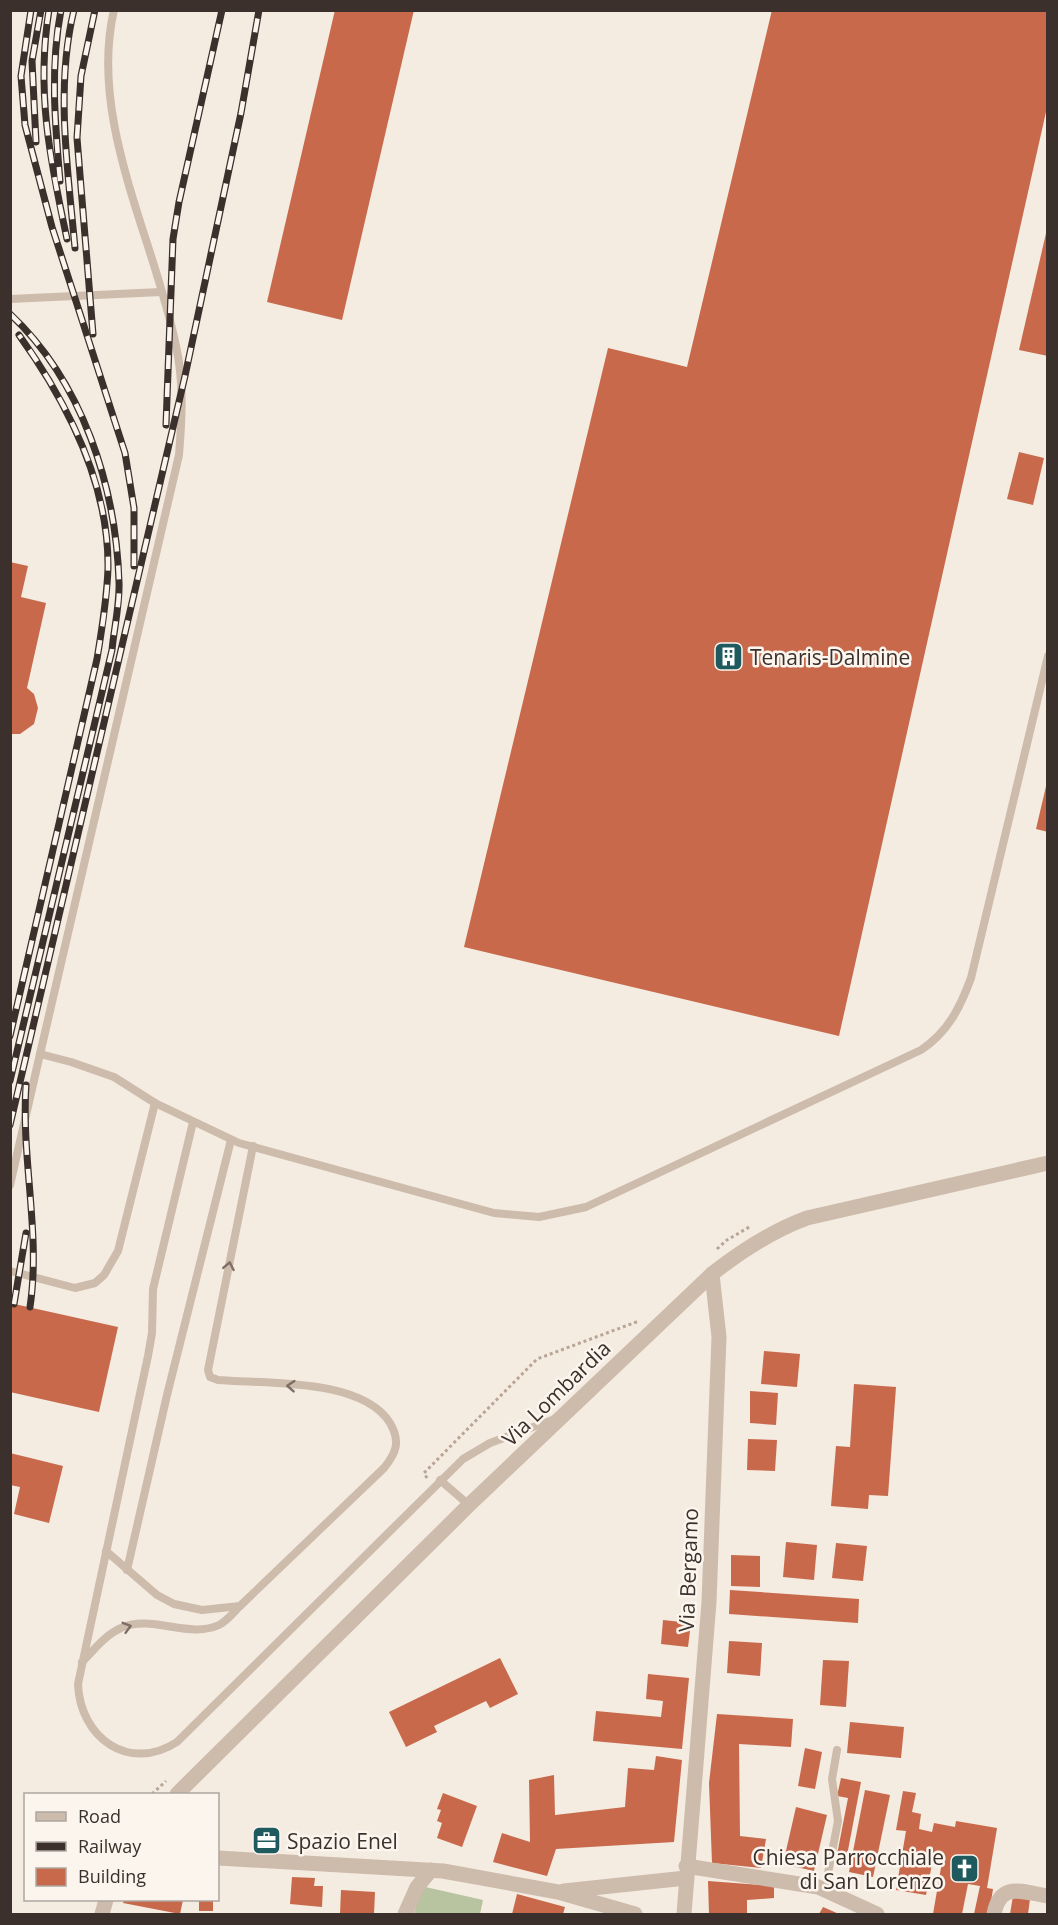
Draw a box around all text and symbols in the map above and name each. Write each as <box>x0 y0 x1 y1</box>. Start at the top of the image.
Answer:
building icon: Tenaris-Dalmine <box>713 641 745 673</box>
place label: Tenaris-Dalmine <box>750 643 910 671</box>
one-way arrow <box>222 1261 235 1271</box>
street label: Via Lombardia <box>496 1334 616 1452</box>
one-way arrow <box>286 1380 295 1393</box>
street label: Via Bergamo <box>672 1508 704 1632</box>
one-way arrow <box>121 1622 132 1634</box>
legend <box>24 1793 219 1901</box>
text: Road <box>78 1804 121 1828</box>
office icon: Spazio Enel <box>250 1825 282 1857</box>
place label: Spazio Enel <box>287 1827 398 1855</box>
text: Railway <box>78 1834 142 1858</box>
place label: Chiesa Parrocchiale di San Lorenzo <box>753 1843 944 1895</box>
church icon: Chiesa Parrocchiale di San Lorenzo <box>949 1853 981 1885</box>
text: Building <box>78 1864 146 1888</box>

